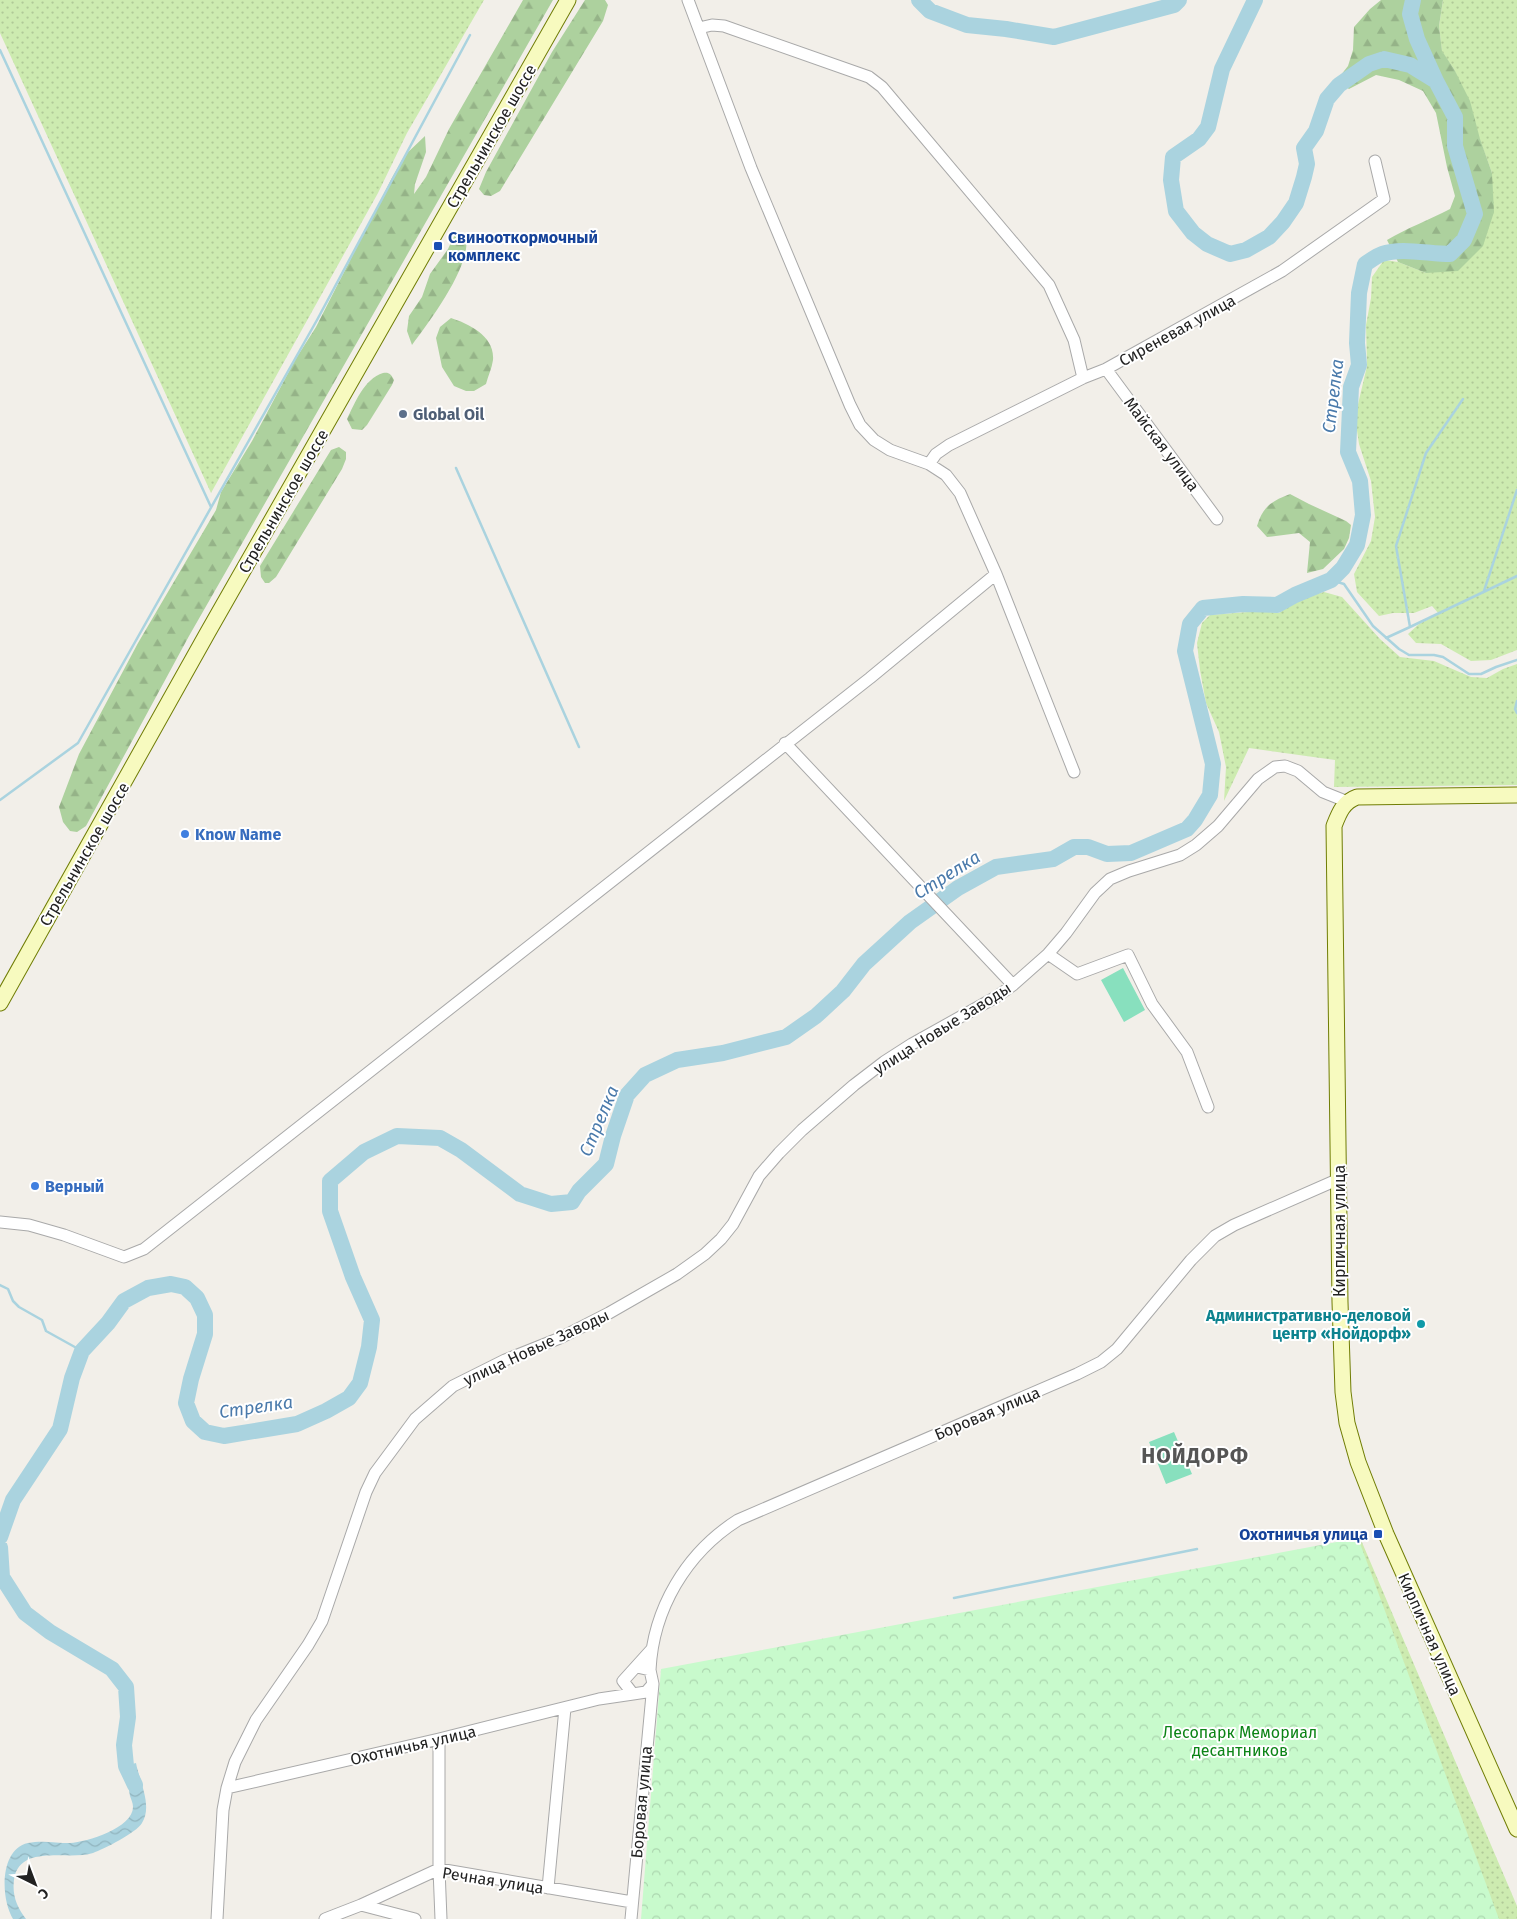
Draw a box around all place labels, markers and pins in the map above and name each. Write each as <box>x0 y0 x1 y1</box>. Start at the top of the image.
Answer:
place label: Свинооткормочный комплекс <box>448 228 598 265</box>
marker: Свинооткормочный комплекс <box>432 240 444 252</box>
place label: Global Oil <box>413 405 484 424</box>
marker: Global Oil <box>397 408 409 420</box>
place label: Know Name <box>195 825 281 844</box>
marker: Know Name <box>179 828 191 840</box>
place label: Верный <box>45 1177 104 1196</box>
marker: Верный <box>29 1180 41 1192</box>
place label: Административно-деловой центр «Нойдорф» <box>1205 1306 1411 1343</box>
marker: Административно-деловой центр «Нойдорф» <box>1415 1318 1427 1330</box>
place label: Охотничья улица <box>1239 1525 1368 1544</box>
marker: Охотничья улица <box>1372 1528 1384 1540</box>

